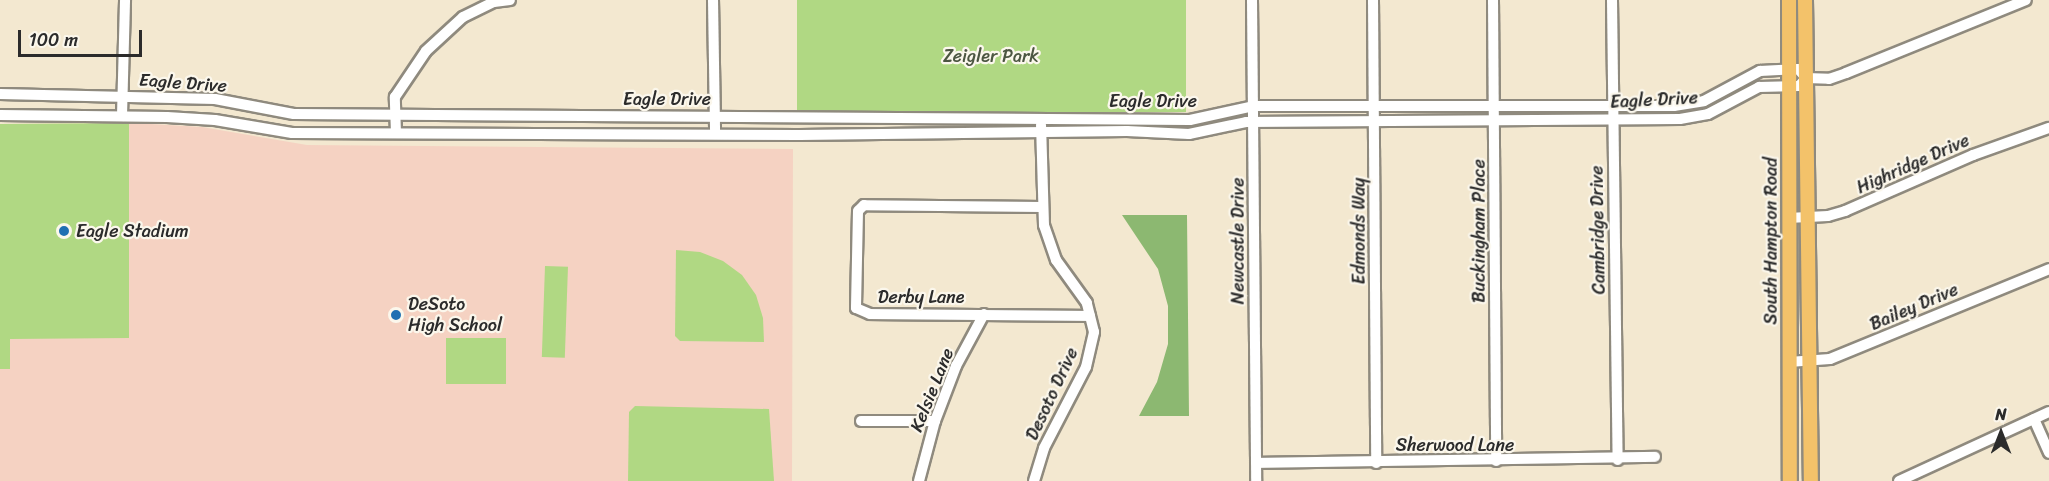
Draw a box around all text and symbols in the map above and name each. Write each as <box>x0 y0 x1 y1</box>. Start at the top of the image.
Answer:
scale bar <box>21 18 146 56</box>
text: 100 m <box>29 24 78 56</box>
park label: Zeigler Park <box>943 45 1039 67</box>
street label: Eagle Drive <box>138 69 228 97</box>
street label: Eagle Drive <box>1610 87 1698 113</box>
street label: Eagle Drive <box>623 88 711 110</box>
street label: Eagle Drive <box>1109 90 1197 112</box>
street label: Highridge Drive <box>1853 129 1973 199</box>
street label: South Hampton Road <box>1760 158 1782 324</box>
street label: Buckingham Place <box>1468 159 1490 303</box>
street label: Cambridge Drive <box>1586 165 1610 295</box>
street label: Newcastle Drive <box>1227 178 1249 304</box>
street label: Edmonds Way <box>1348 178 1370 284</box>
place label: Eagle Stadium <box>76 220 189 242</box>
marker: Eagle Stadium <box>57 224 71 238</box>
street label: Bailey Drive <box>1867 279 1961 335</box>
street label: Derby Lane <box>877 286 965 308</box>
place label: DeSoto High School <box>408 294 502 336</box>
marker: DeSoto High School <box>389 308 403 322</box>
street label: Desoto Drive <box>1021 344 1083 444</box>
street label: Kelsie Lane <box>905 345 959 435</box>
text: N <box>1995 400 2007 429</box>
north arrow <box>1971 403 2031 463</box>
street label: Sherwood Lane <box>1396 434 1514 456</box>

